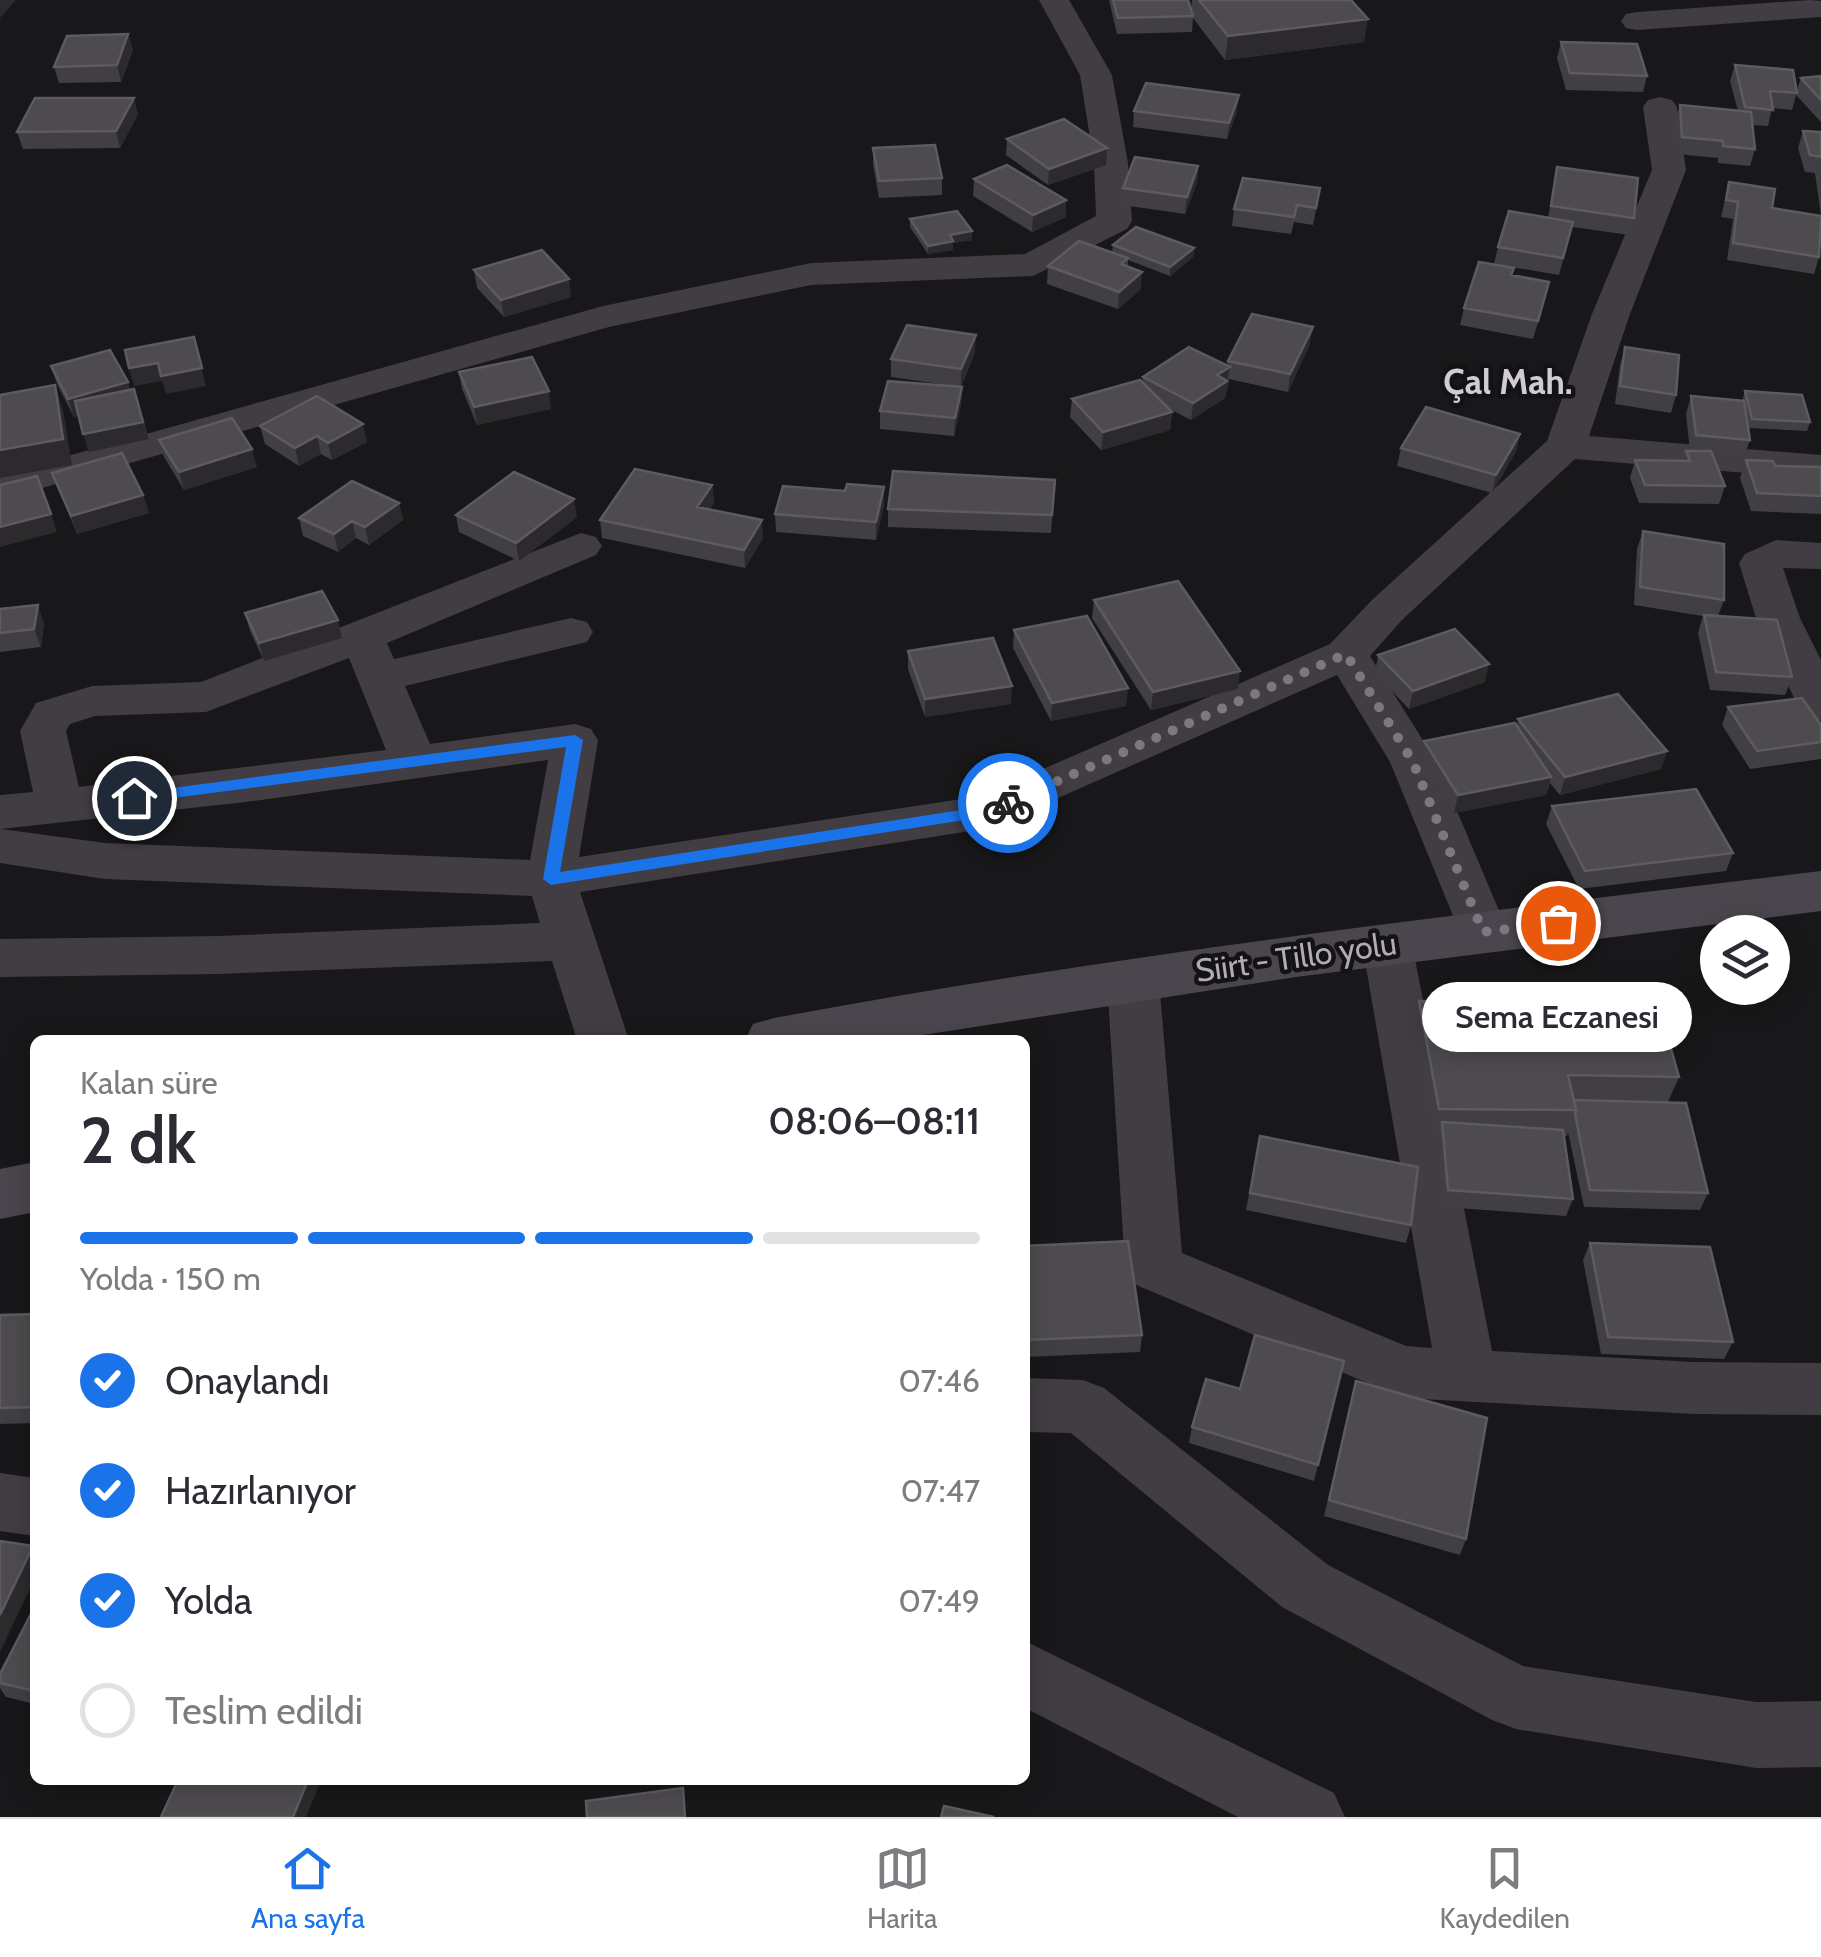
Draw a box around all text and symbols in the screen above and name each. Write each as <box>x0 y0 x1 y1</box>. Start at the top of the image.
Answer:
district label: Çal Mah. <box>1443 360 1573 403</box>
courier <box>958 753 1058 853</box>
pin <box>92 756 177 841</box>
icon: home <box>107 771 162 826</box>
icon: bike <box>981 776 1036 831</box>
pin <box>1516 881 1601 966</box>
icon: bag <box>1531 896 1586 951</box>
map controls <box>1700 915 1790 1005</box>
button: layers <box>1700 915 1790 1005</box>
street label: Siirt - Tillo yolu <box>1193 923 1399 990</box>
callout: Sema Eczanesi <box>1423 983 1693 1053</box>
text: Sema Eczanesi <box>1455 997 1659 1036</box>
text: Kalan süre <box>80 1063 218 1102</box>
text: 08:06–08:11 <box>768 1097 980 1144</box>
text: 2 dk <box>80 1100 196 1179</box>
text: Yolda · 150 m <box>80 1259 261 1298</box>
icon: check <box>80 1353 135 1408</box>
text: Onaylandı <box>165 1357 330 1404</box>
text: 07:46 <box>899 1361 980 1400</box>
icon: check <box>80 1463 135 1518</box>
text: Hazırlanıyor <box>165 1467 356 1514</box>
text: 07:47 <box>901 1471 980 1510</box>
icon: check <box>80 1573 135 1628</box>
text: Yolda <box>165 1577 252 1624</box>
text: 07:49 <box>899 1581 980 1620</box>
text: Teslim edildi <box>165 1687 363 1734</box>
tab: Ana sayfa <box>251 1841 365 1935</box>
tab: Harita <box>867 1841 937 1935</box>
tab: Kaydedilen <box>1440 1841 1570 1935</box>

